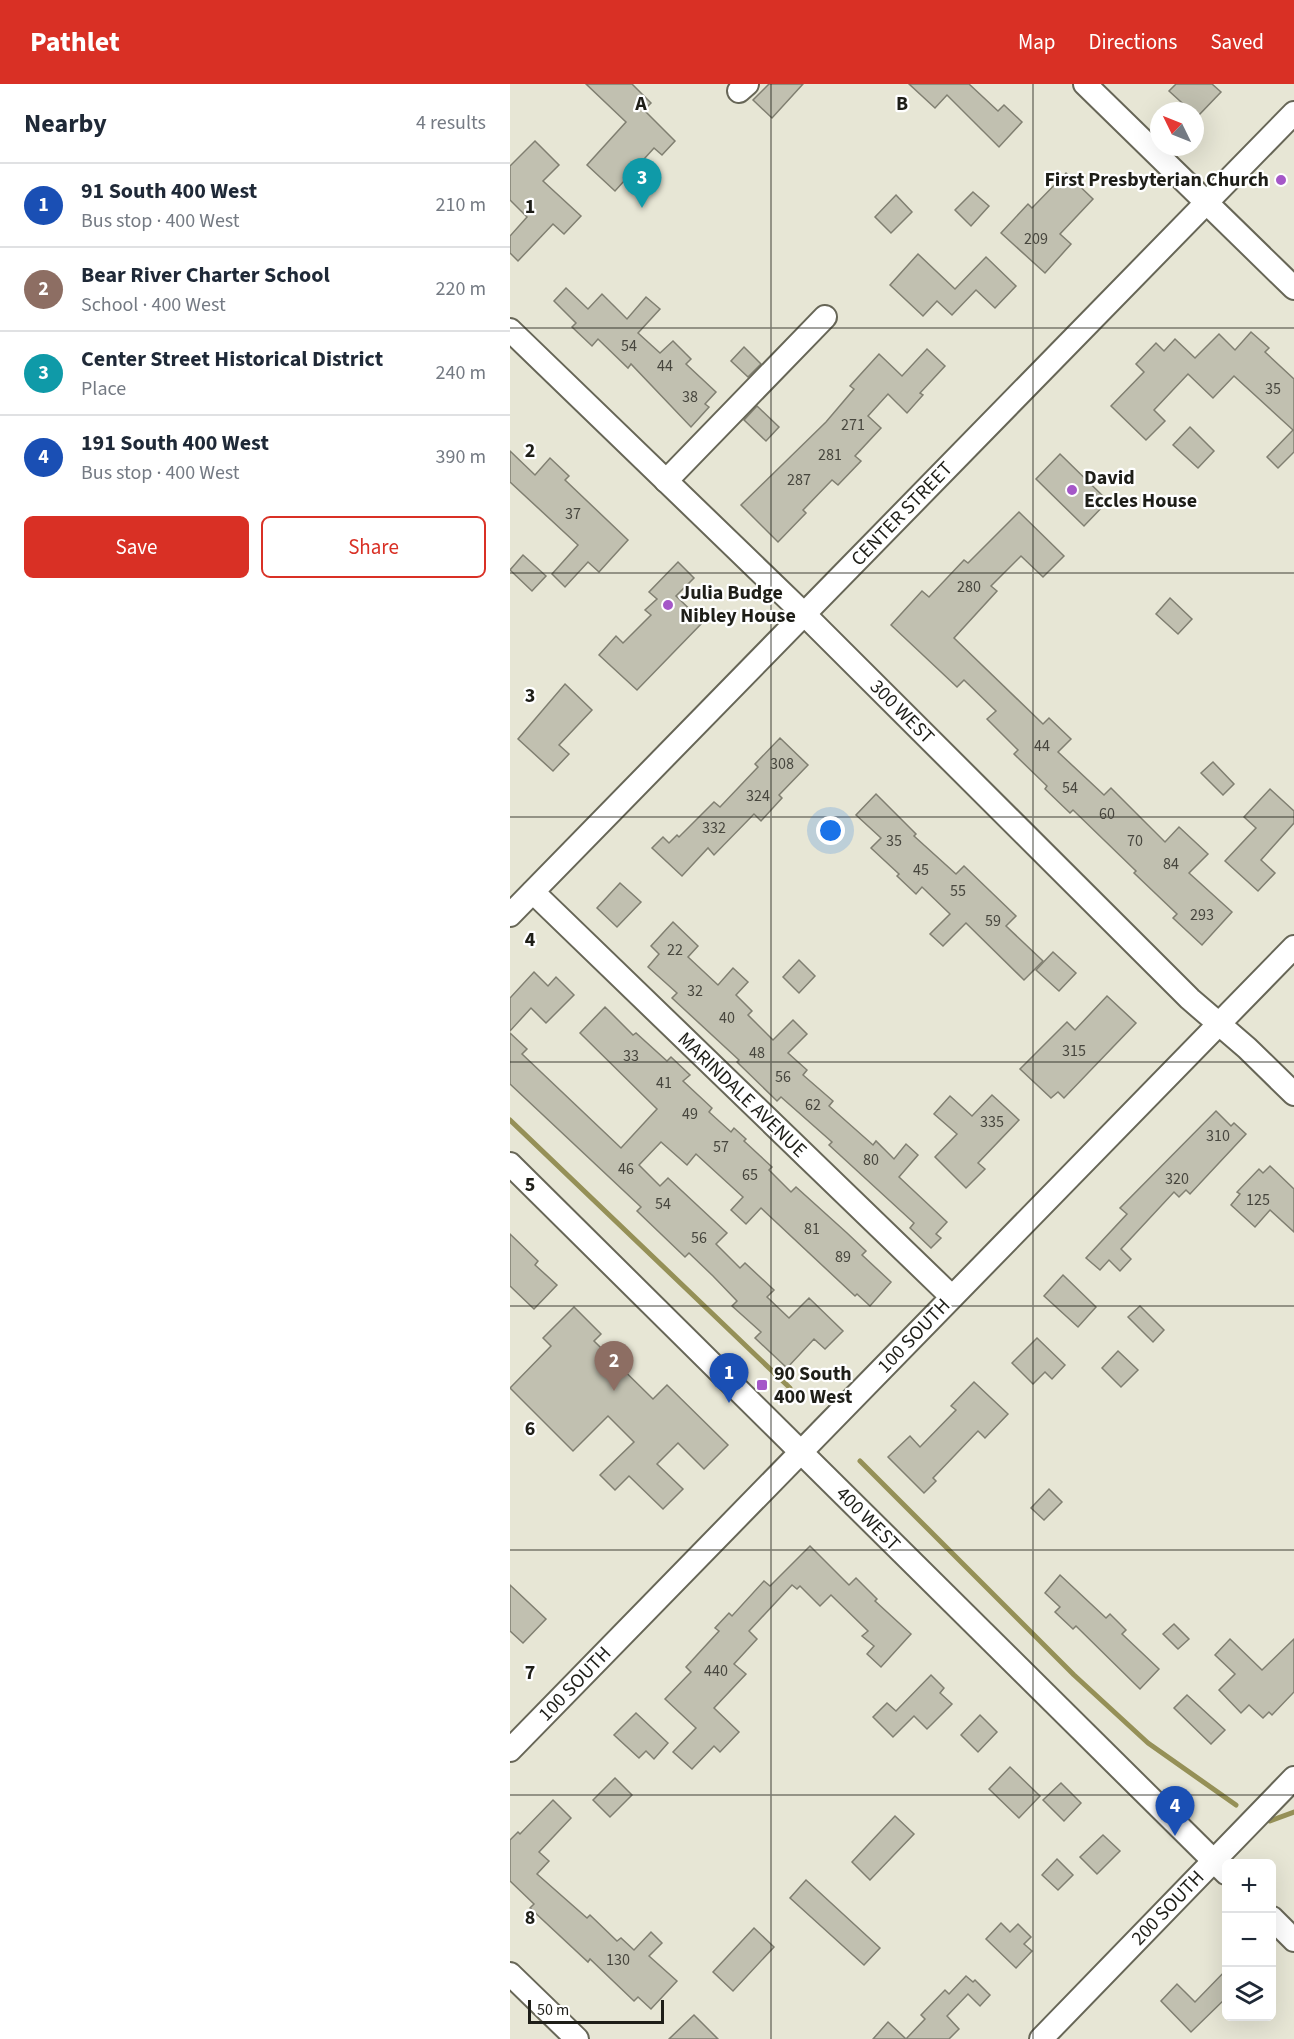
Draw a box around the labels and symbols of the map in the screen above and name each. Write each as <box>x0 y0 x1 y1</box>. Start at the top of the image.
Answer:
text: A <box>634 90 647 118</box>
text: B <box>896 90 908 118</box>
north arrow <box>1150 102 1204 156</box>
pin: 3 <box>622 158 662 208</box>
place label: First Presbyterian Church <box>1044 166 1269 194</box>
marker: First Presbyterian Church <box>1274 173 1288 187</box>
text: 1 <box>525 193 535 221</box>
house number: 209 <box>1024 228 1048 250</box>
house number: 54 <box>621 335 637 357</box>
house number: 44 <box>657 355 673 377</box>
house number: 35 <box>1265 378 1281 400</box>
house number: 38 <box>682 386 698 408</box>
house number: 271 <box>841 414 865 436</box>
text: 2 <box>525 437 535 465</box>
house number: 281 <box>818 444 842 466</box>
street label: CENTER STREET <box>845 455 959 573</box>
place label: David Eccles House <box>1084 464 1197 515</box>
house number: 287 <box>787 469 811 491</box>
marker: David Eccles House <box>1065 483 1079 497</box>
house number: 37 <box>565 503 581 525</box>
house number: 280 <box>957 576 981 598</box>
place label: Julia Budge Nibley House <box>680 579 796 630</box>
marker: Julia Budge Nibley House <box>661 598 675 612</box>
street label: 300 WEST <box>863 673 941 751</box>
text: 3 <box>525 682 535 710</box>
house number: 44 <box>1034 735 1050 757</box>
house number: 308 <box>770 753 794 775</box>
house number: 54 <box>1062 777 1078 799</box>
house number: 324 <box>746 785 770 807</box>
house number: 60 <box>1099 803 1115 825</box>
your location <box>816 816 845 845</box>
house number: 332 <box>702 817 726 839</box>
house number: 35 <box>886 830 902 852</box>
house number: 70 <box>1127 830 1143 852</box>
house number: 84 <box>1163 853 1179 875</box>
house number: 45 <box>913 859 929 881</box>
house number: 55 <box>950 880 966 902</box>
house number: 293 <box>1190 904 1214 926</box>
house number: 59 <box>985 910 1001 932</box>
text: 4 <box>525 926 536 954</box>
house number: 22 <box>667 939 683 961</box>
house number: 32 <box>687 980 703 1002</box>
house number: 40 <box>719 1007 735 1029</box>
street label: MARINDALE AVENUE <box>671 1026 813 1164</box>
house number: 315 <box>1062 1040 1086 1062</box>
house number: 48 <box>749 1042 765 1064</box>
house number: 33 <box>623 1045 639 1067</box>
house number: 56 <box>775 1066 791 1088</box>
house number: 41 <box>656 1072 672 1094</box>
house number: 62 <box>805 1094 821 1116</box>
house number: 49 <box>682 1103 698 1125</box>
house number: 335 <box>980 1111 1004 1133</box>
house number: 310 <box>1206 1125 1230 1147</box>
house number: 57 <box>713 1136 729 1158</box>
house number: 80 <box>863 1149 879 1171</box>
house number: 46 <box>618 1158 634 1180</box>
house number: 65 <box>742 1164 758 1186</box>
house number: 320 <box>1165 1168 1189 1190</box>
text: 5 <box>525 1171 535 1199</box>
house number: 125 <box>1246 1189 1270 1211</box>
house number: 54 <box>655 1193 671 1215</box>
house number: 81 <box>804 1218 820 1240</box>
house number: 56 <box>691 1227 707 1249</box>
house number: 89 <box>835 1246 851 1268</box>
street label: 100 SOUTH <box>871 1292 957 1380</box>
pin: 2 <box>594 1342 634 1391</box>
pin: 1 <box>710 1354 748 1403</box>
place label: 90 South 400 West <box>774 1360 853 1411</box>
marker: 90 South 400 West <box>755 1378 769 1392</box>
text: 6 <box>525 1415 535 1443</box>
street label: 400 WEST <box>829 1480 907 1558</box>
street label: 100 SOUTH <box>532 1640 618 1728</box>
text: 7 <box>525 1659 535 1687</box>
house number: 440 <box>704 1660 728 1682</box>
pin: 4 <box>1156 1786 1194 1836</box>
street label: 200 SOUTH <box>1125 1864 1211 1952</box>
text: 8 <box>525 1904 535 1932</box>
house number: 130 <box>606 1949 630 1971</box>
scale bar <box>528 1997 664 2024</box>

